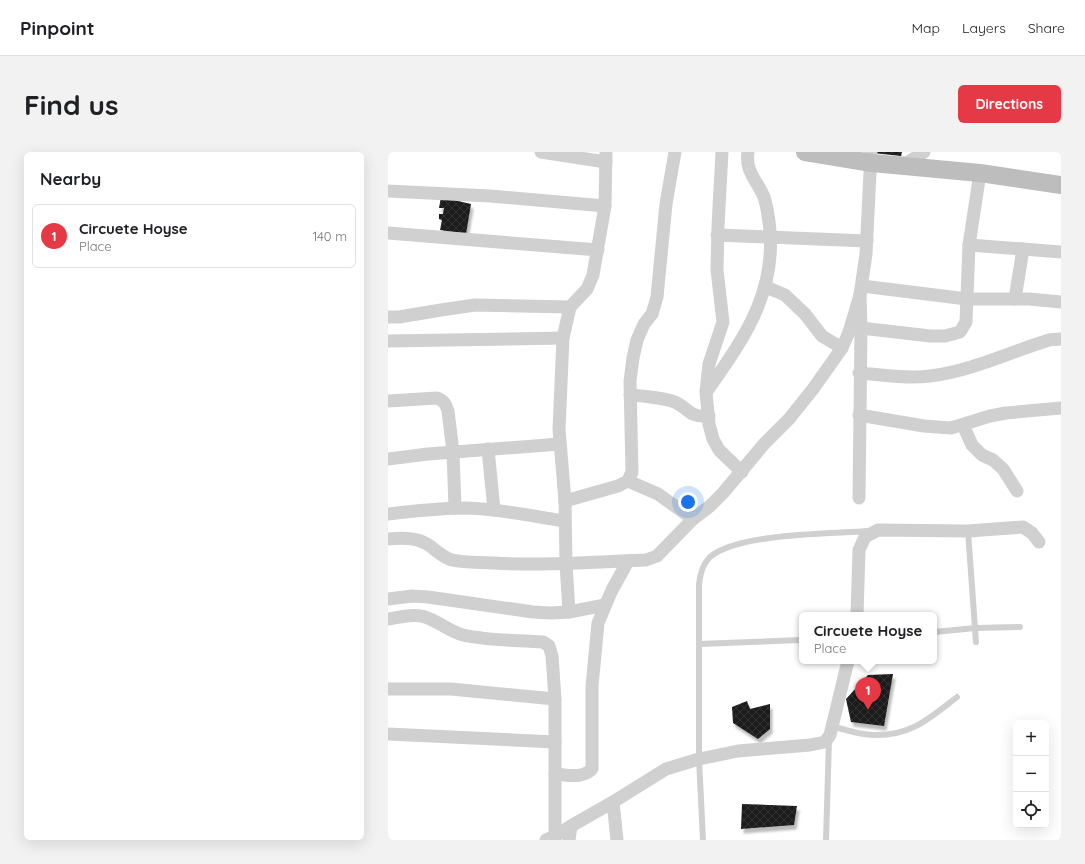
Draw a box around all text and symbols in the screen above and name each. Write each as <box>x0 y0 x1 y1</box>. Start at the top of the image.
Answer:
text: Pinpoint <box>20 16 95 40</box>
text: Map <box>911 19 940 37</box>
text: Layers <box>962 19 1006 37</box>
text: Share <box>1028 19 1065 37</box>
button: Directions <box>958 85 1061 123</box>
text: Find us <box>24 87 118 122</box>
text: Nearby <box>40 168 101 189</box>
text: Circuete Hoyse <box>79 219 188 238</box>
text: 1 <box>51 228 57 244</box>
text: 140 m <box>312 228 347 244</box>
text: Place <box>79 238 112 254</box>
your location <box>678 492 698 512</box>
popup <box>799 612 937 664</box>
text: Circuete Hoyse <box>814 621 922 640</box>
text: Place <box>814 640 846 656</box>
pin: 1 <box>855 677 881 710</box>
map controls <box>1013 720 1049 828</box>
button: + <box>1013 720 1049 756</box>
button: − <box>1013 756 1049 792</box>
button: locate <box>1013 792 1049 828</box>

